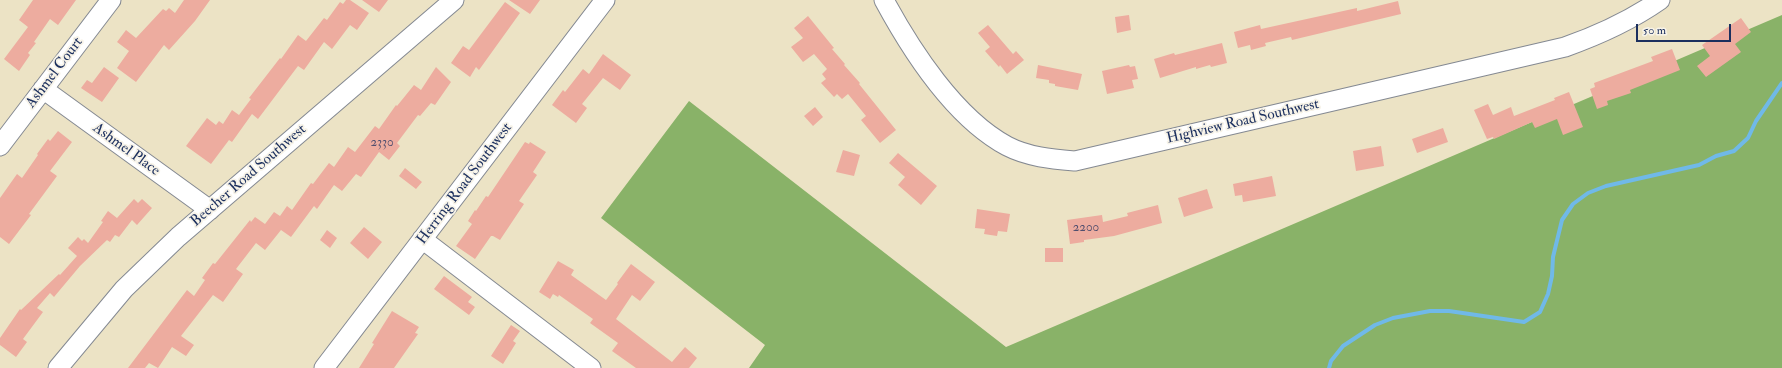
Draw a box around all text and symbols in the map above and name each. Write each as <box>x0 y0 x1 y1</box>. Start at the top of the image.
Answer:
scale bar <box>1638 16 1733 42</box>
text: 50 m <box>1643 23 1666 38</box>
street label: Ashmel Court <box>23 34 87 112</box>
street label: Highview Road Southwest <box>1165 96 1321 148</box>
street label: Ashmel Place <box>89 120 163 180</box>
street label: Herring Road Southwest <box>413 120 517 248</box>
street label: Beecher Road Southwest <box>188 121 310 231</box>
house number: 2330 <box>370 135 394 151</box>
house number: 2200 <box>1073 220 1099 236</box>

